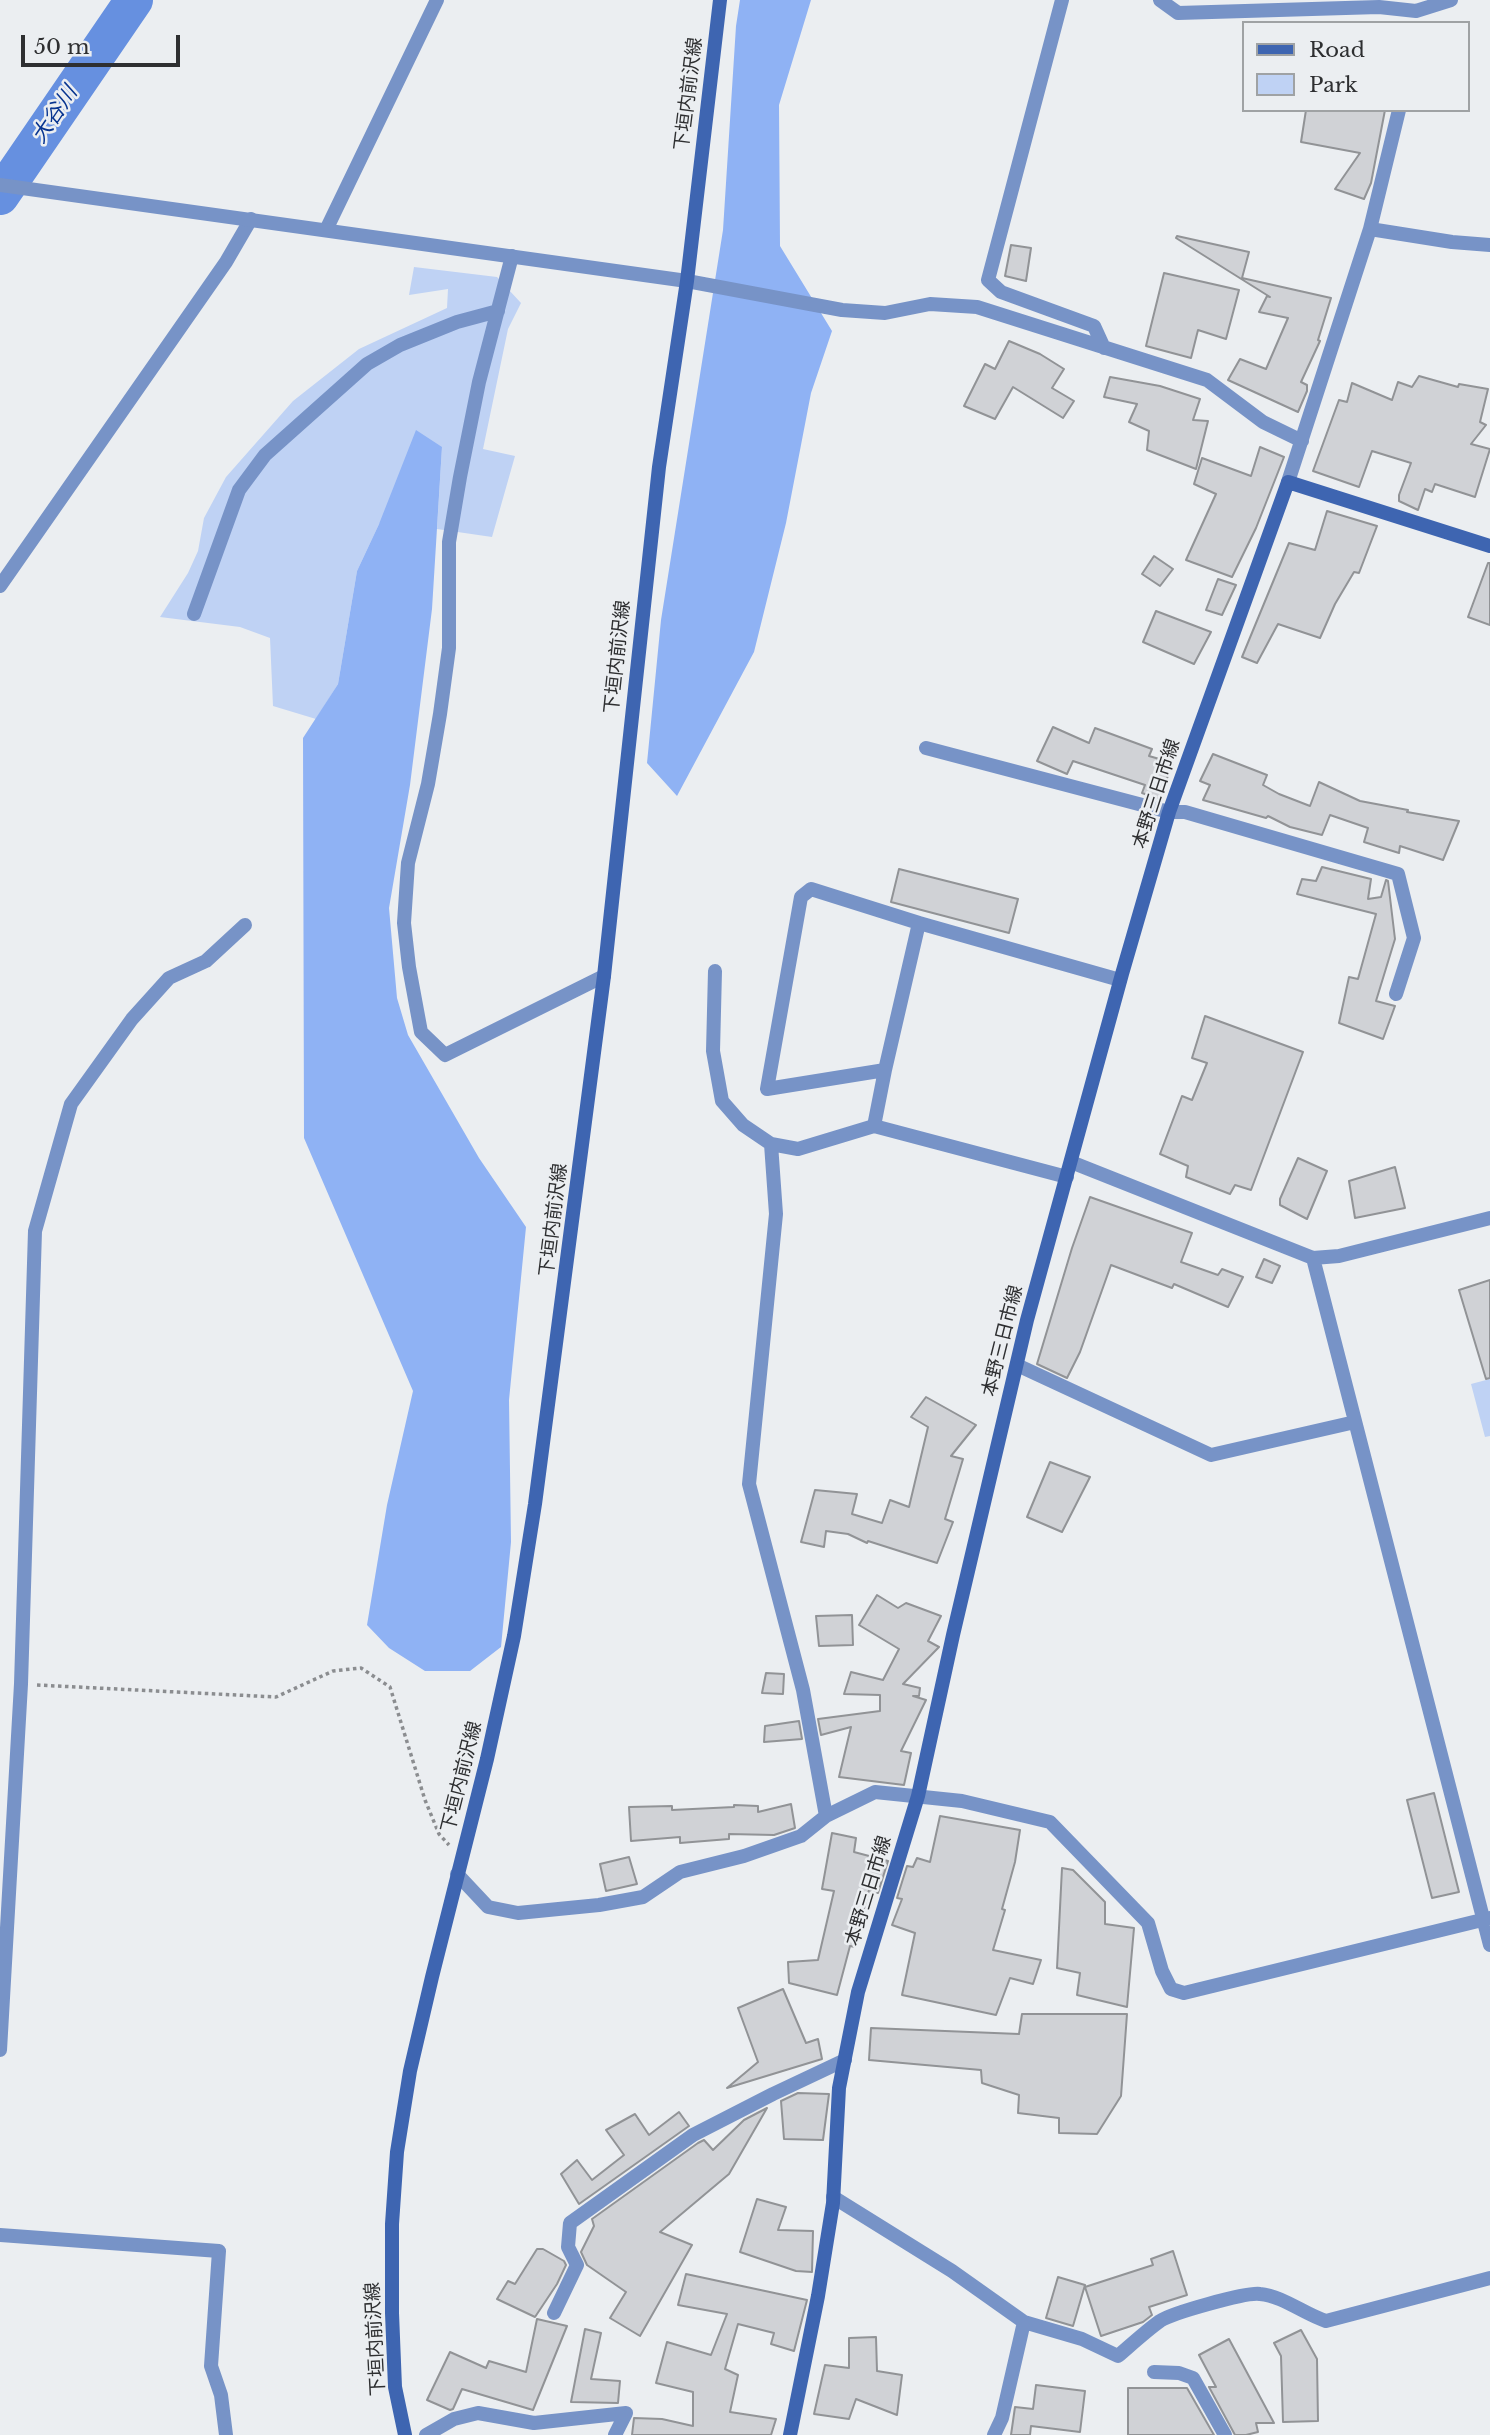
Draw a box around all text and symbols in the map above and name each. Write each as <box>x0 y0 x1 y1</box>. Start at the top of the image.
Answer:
scale bar <box>24 21 184 65</box>
legend <box>1242 21 1469 112</box>
text: 50 m <box>34 34 89 60</box>
street label: 下垣内前沢線 <box>671 36 707 152</box>
text: Road <box>1309 37 1365 63</box>
text: Park <box>1309 72 1358 98</box>
water label: 大谷川 <box>27 82 83 148</box>
street label: 下垣内前沢線 <box>601 599 635 715</box>
street label: 本野三日市線 <box>1129 736 1185 852</box>
street label: 下垣内前沢線 <box>536 1162 572 1278</box>
street label: 本野三日市線 <box>978 1283 1028 1399</box>
street label: 下垣内前沢線 <box>437 1719 487 1835</box>
street label: 本野三日市線 <box>841 1833 897 1949</box>
street label: 下垣内前沢線 <box>362 2281 390 2397</box>

